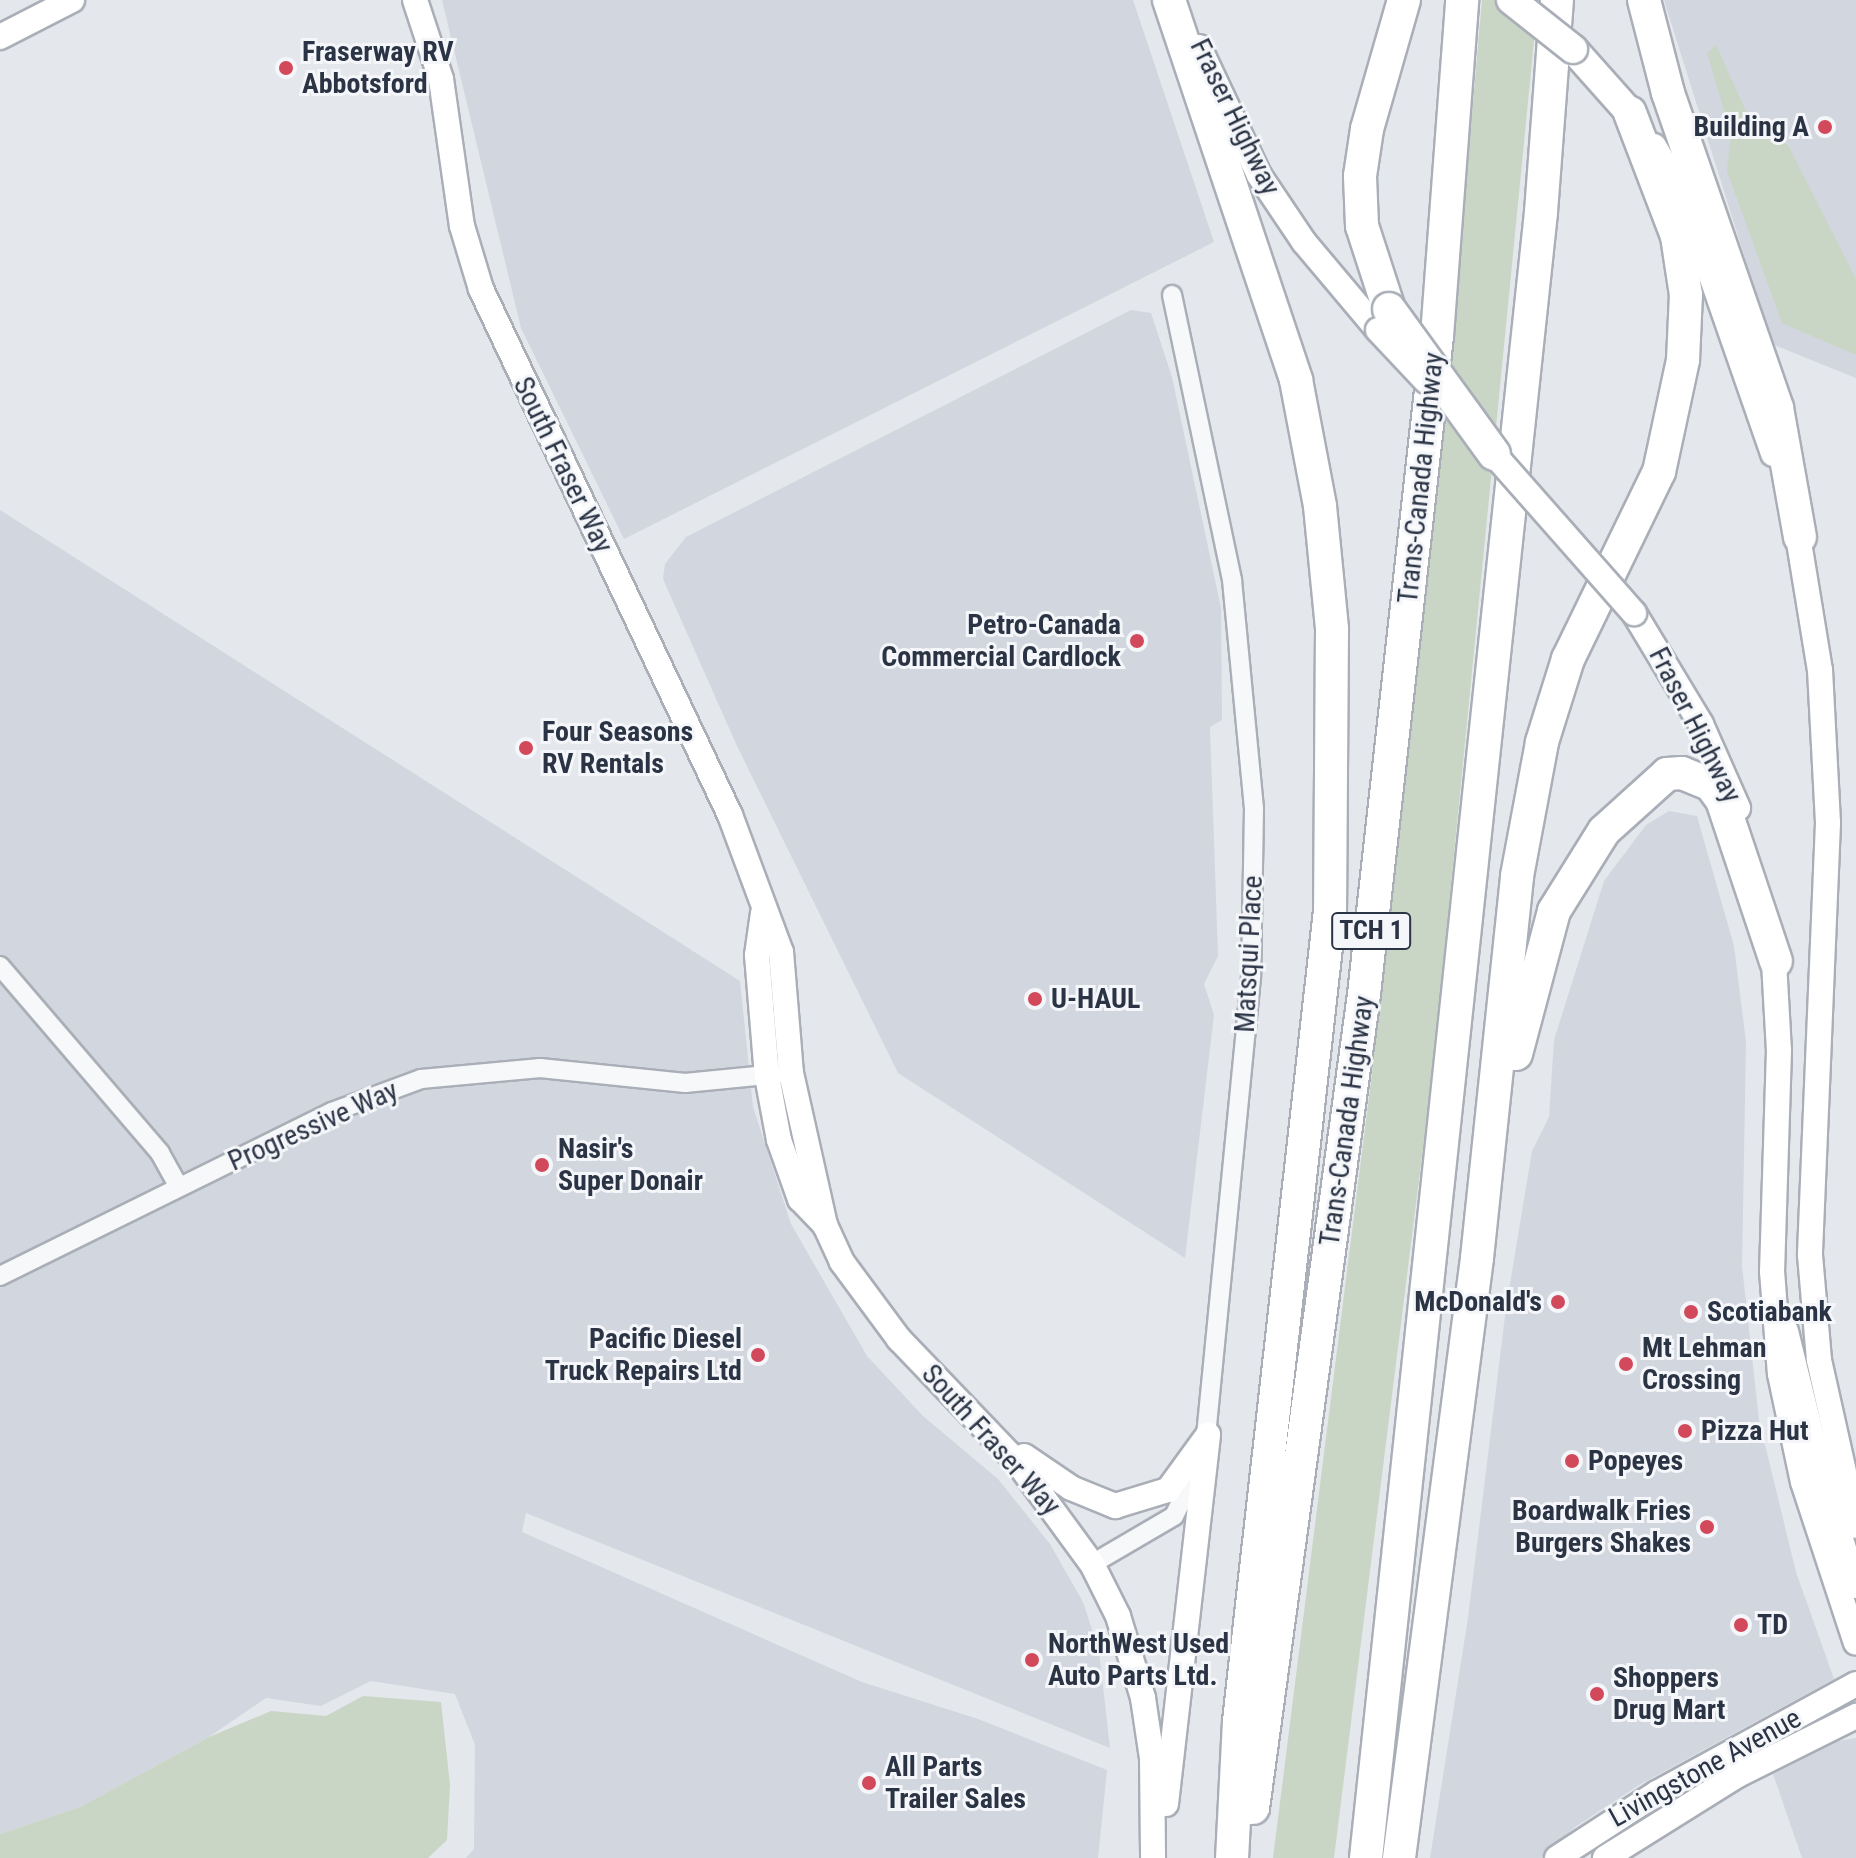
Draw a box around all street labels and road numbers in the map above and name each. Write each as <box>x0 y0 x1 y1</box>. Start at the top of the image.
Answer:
street label: Fraser Highway <box>1183 33 1287 201</box>
street label: Trans-Canada Highway <box>1391 351 1451 605</box>
street label: South Fraser Way <box>506 372 620 558</box>
street label: Fraser Highway <box>1642 642 1748 808</box>
street label: Matsqui Place <box>1228 875 1270 1033</box>
road number: TCH 1 <box>1331 909 1411 953</box>
street label: Trans-Canada Highway <box>1313 994 1381 1248</box>
street label: Progressive Way <box>223 1074 403 1178</box>
street label: South Fraser Way <box>914 1358 1068 1522</box>
street label: Livingstone Avenue <box>1603 1701 1807 1835</box>

